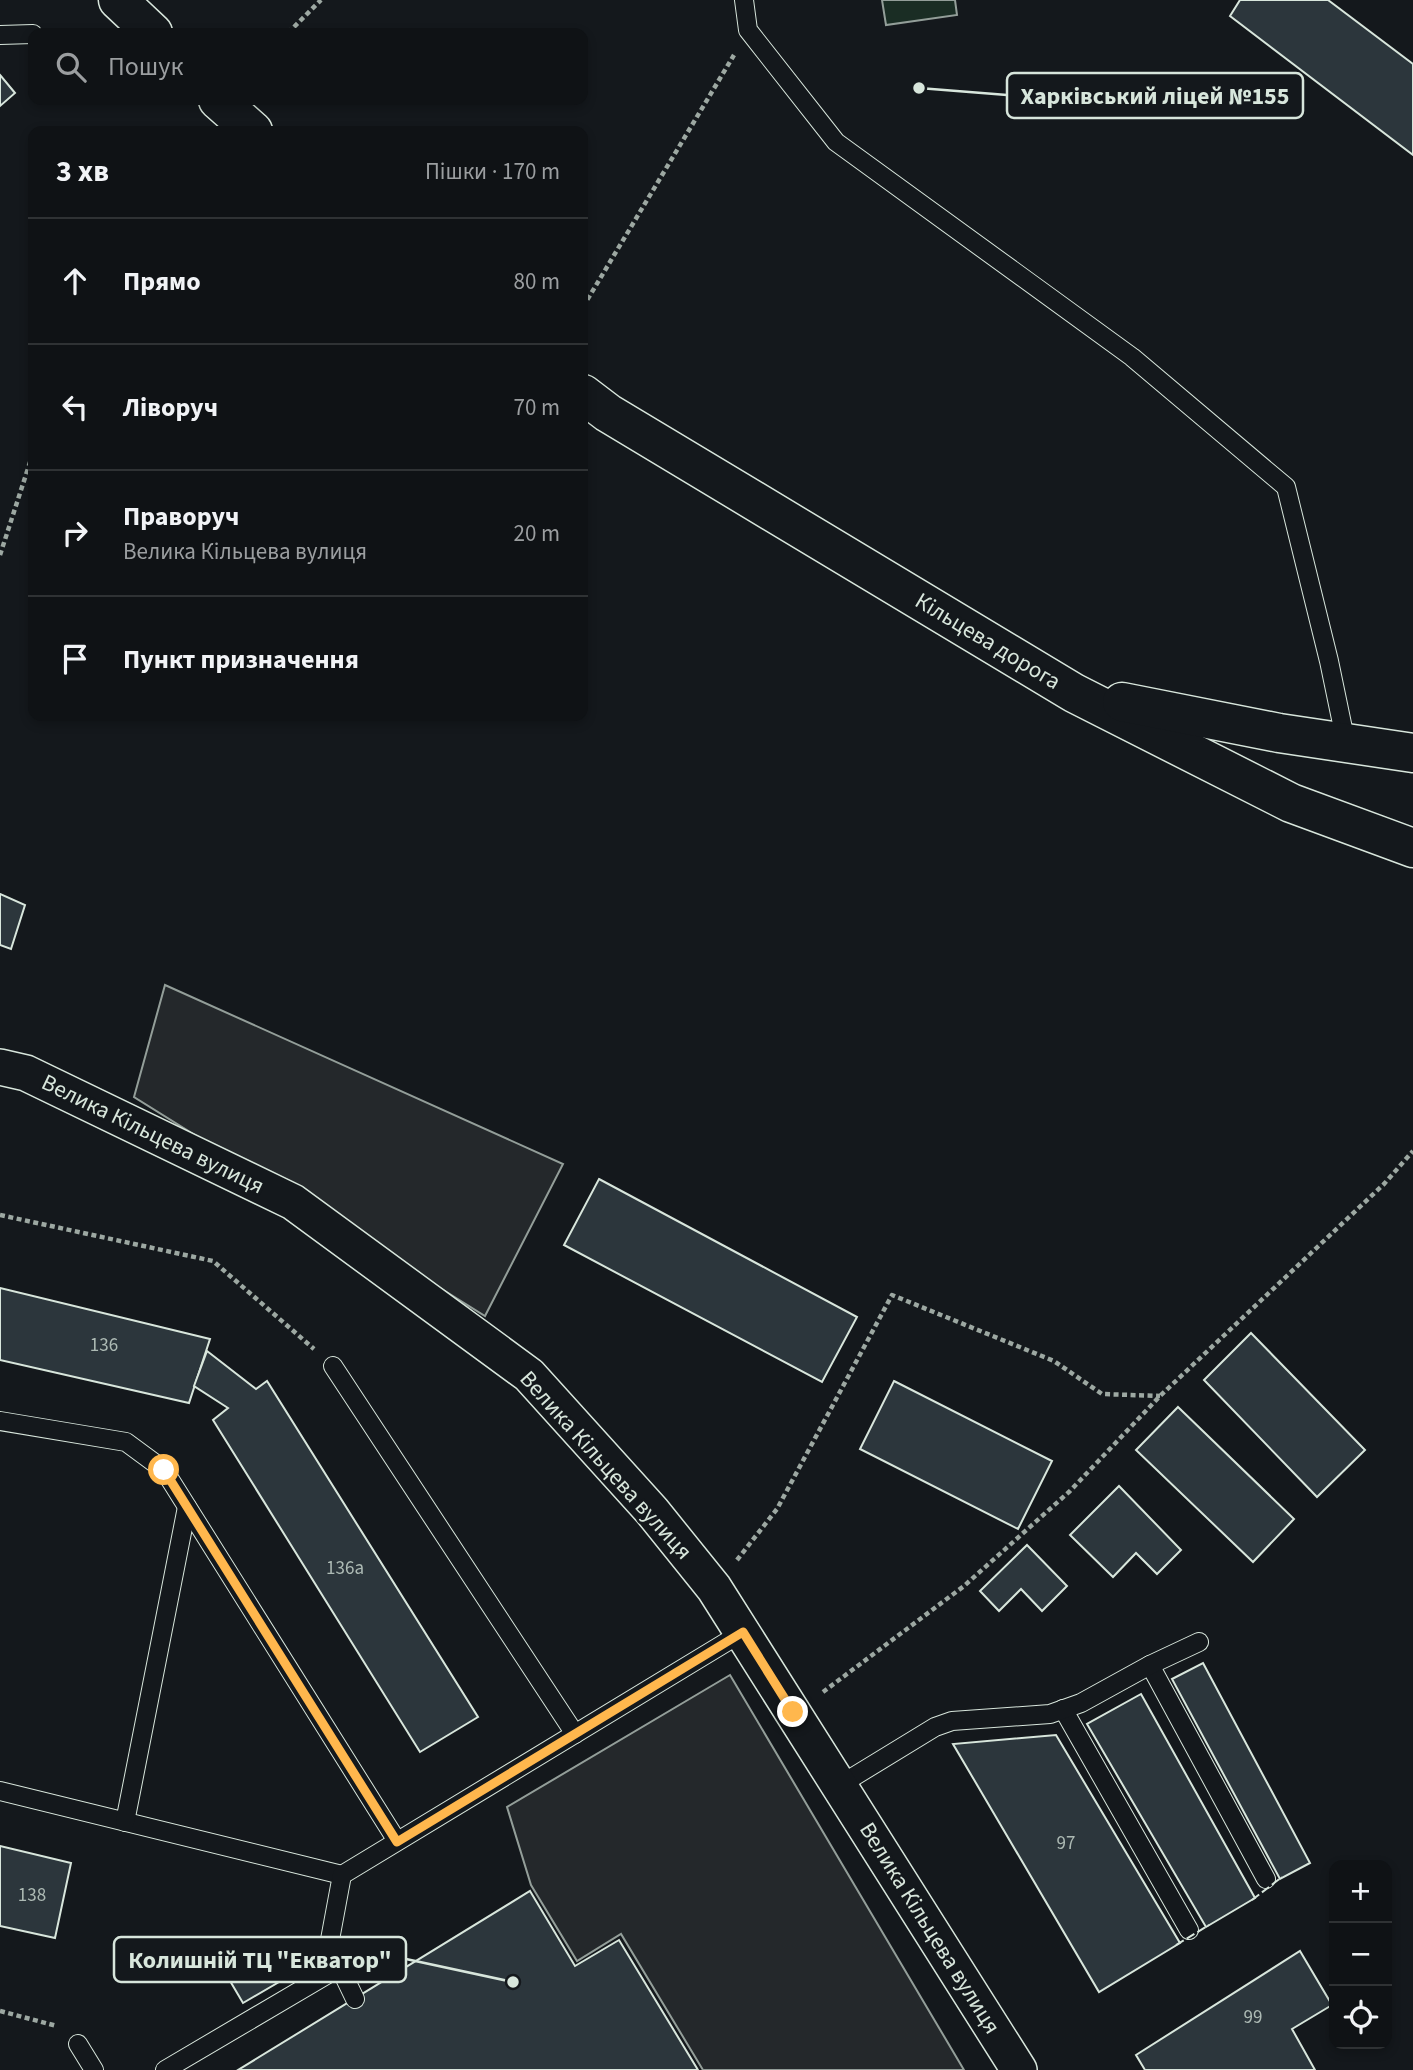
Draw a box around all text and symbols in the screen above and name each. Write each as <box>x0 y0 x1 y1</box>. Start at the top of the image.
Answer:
search box <box>28 28 588 105</box>
icon: search <box>52 48 90 86</box>
text: Пошук <box>108 48 183 85</box>
callout: Харківський ліцей №155 <box>1007 73 1303 118</box>
text: Харківський ліцей №155 <box>1021 79 1289 114</box>
text: 3 хв <box>56 150 109 193</box>
text: Пішки · 170 m <box>425 155 560 188</box>
icon: ahead <box>56 262 94 300</box>
text: Прямо <box>123 263 201 300</box>
text: 80 m <box>513 265 560 298</box>
icon: left <box>56 388 94 426</box>
text: Ліворуч <box>123 389 218 426</box>
text: 70 m <box>513 391 560 424</box>
text: Праворуч <box>123 498 239 535</box>
icon: right <box>56 514 94 552</box>
text: 20 m <box>513 517 560 550</box>
text: Велика Кільцева вулиця <box>123 535 367 568</box>
street label: Кільцева дорога <box>909 584 1067 698</box>
icon: arrive <box>56 640 94 678</box>
text: Пункт призначення <box>123 641 359 678</box>
street label: Велика Кільцева вулиця <box>36 1066 270 1202</box>
house number: 136 <box>90 1332 118 1359</box>
street label: Велика Кільцева вулиця <box>512 1363 700 1567</box>
route start <box>148 1454 179 1485</box>
house number: 136а <box>326 1555 364 1582</box>
route end <box>777 1696 808 1727</box>
street label: Велика Кільцева вулиця <box>851 1816 1009 2040</box>
house number: 97 <box>1057 1830 1075 1857</box>
map controls <box>1329 1860 1392 2049</box>
button: + <box>1329 1860 1392 1923</box>
house number: 138 <box>18 1882 46 1909</box>
button: − <box>1329 1923 1392 1986</box>
callout: Колишній ТЦ "Екватор" <box>114 1937 406 1982</box>
text: Колишній ТЦ "Екватор" <box>128 1943 392 1978</box>
button: locate <box>1329 1986 1392 2049</box>
house number: 99 <box>1244 2004 1262 2031</box>

